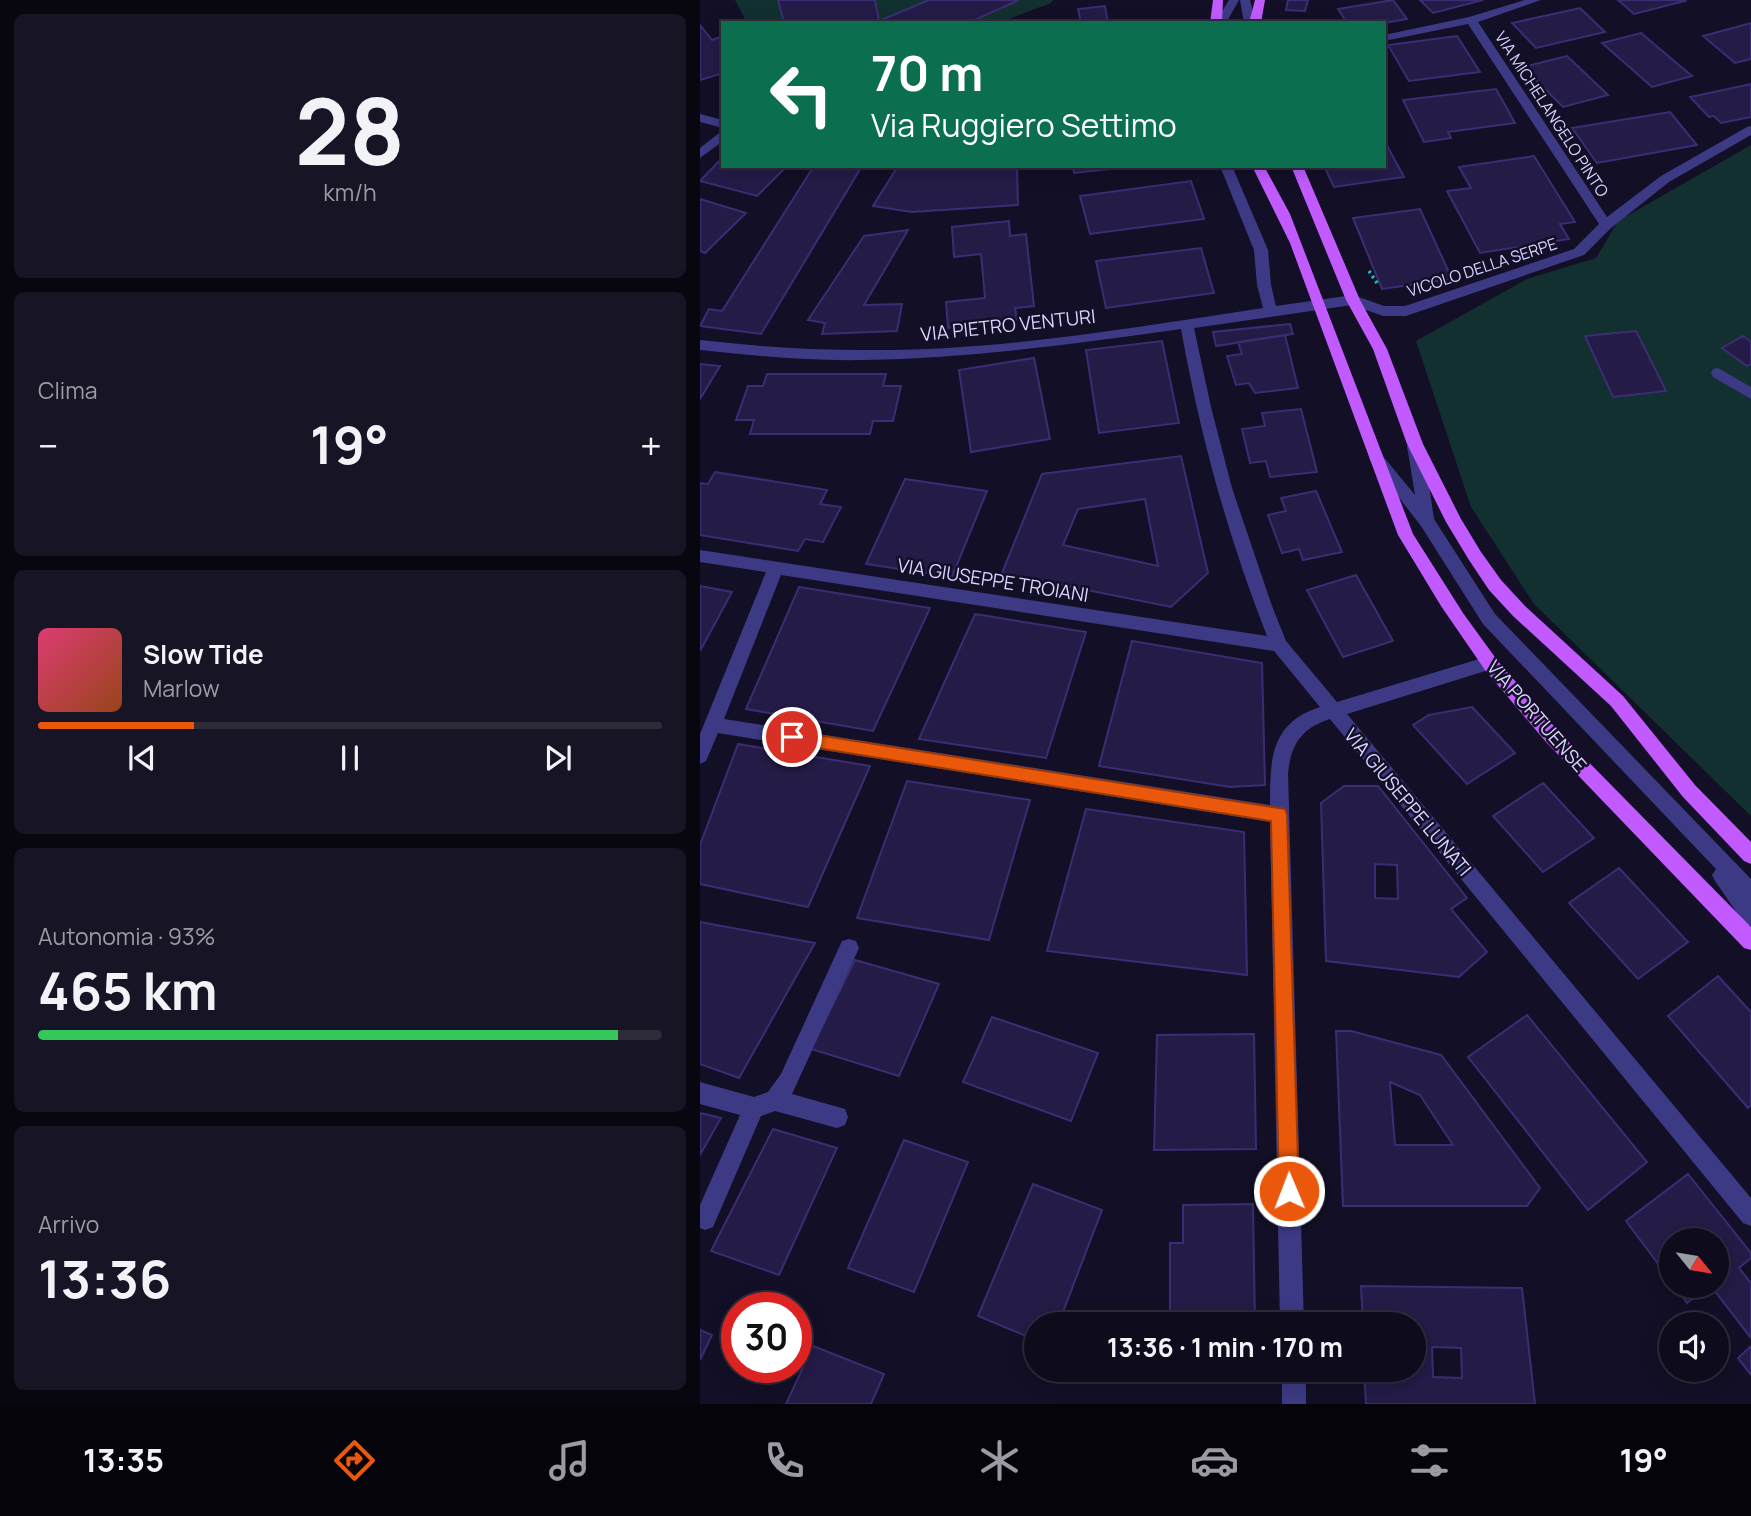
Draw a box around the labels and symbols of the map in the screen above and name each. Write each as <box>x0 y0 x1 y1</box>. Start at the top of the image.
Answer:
street label: VIA MICHELANGELO PINTO <box>1490 27 1614 201</box>
street label: VICOLO DELLA SERPE <box>1404 232 1560 302</box>
street label: VIA PIETRO VENTURI <box>919 303 1097 347</box>
street label: VIA GIUSEPPE TROIANI <box>895 552 1091 608</box>
street label: VIA PORTUENSE <box>1481 655 1593 777</box>
pin <box>762 707 822 767</box>
street label: VIA GIUSEPPE LUNATI <box>1339 723 1477 881</box>
position arrow <box>1252 1154 1326 1228</box>
north arrow <box>1659 1228 1729 1298</box>
speed limit sign: 30 <box>721 1292 812 1383</box>

